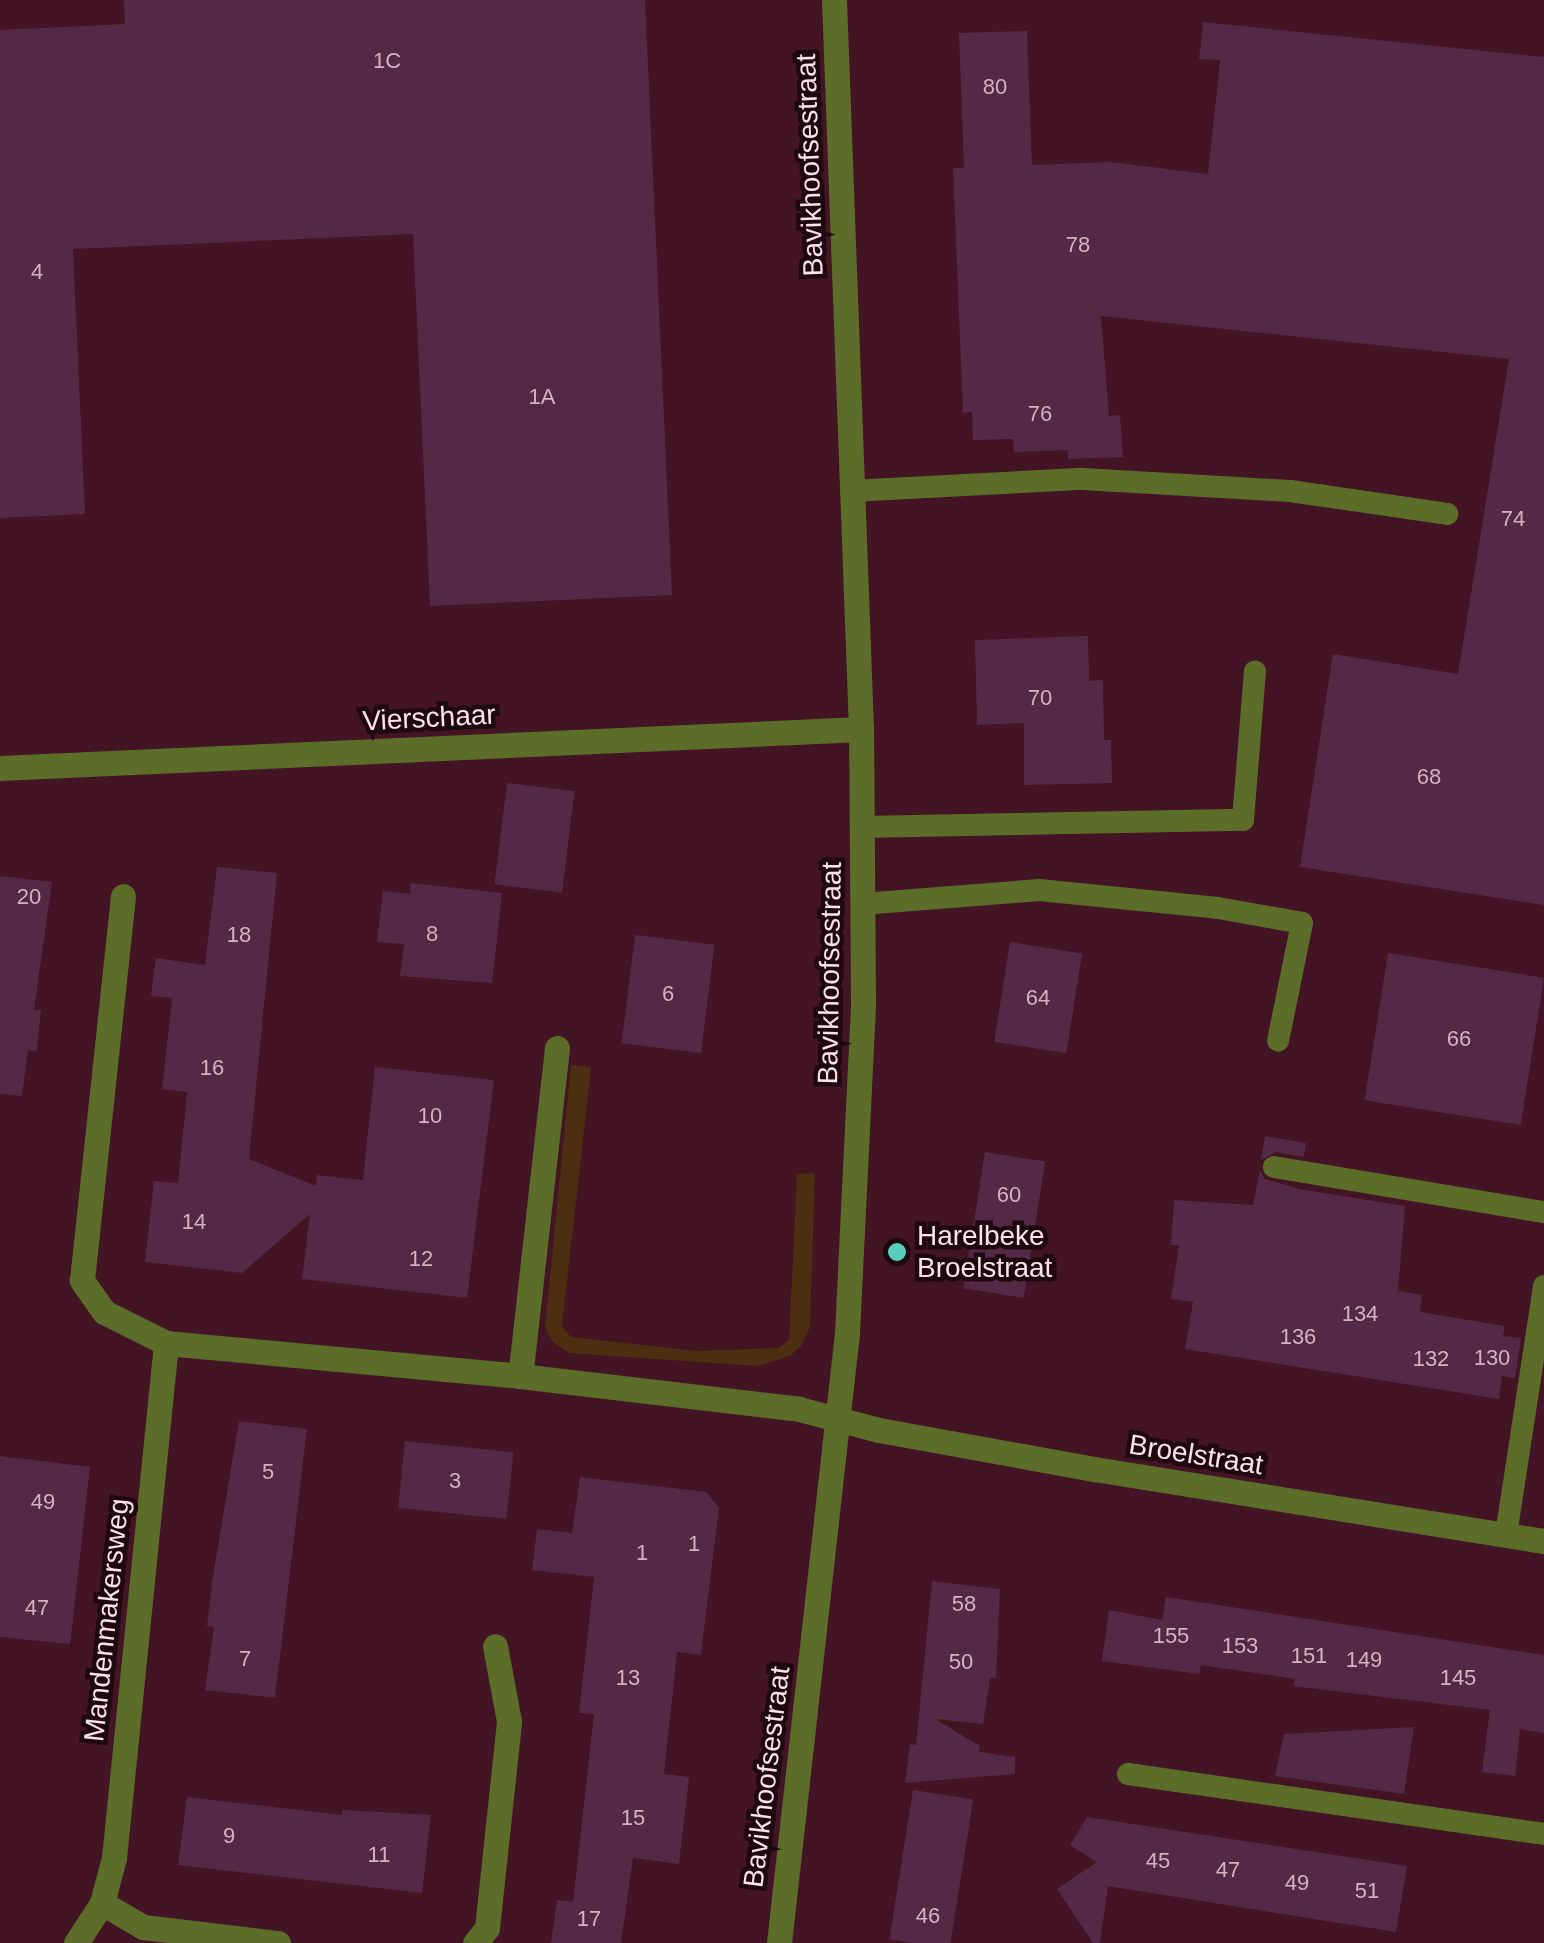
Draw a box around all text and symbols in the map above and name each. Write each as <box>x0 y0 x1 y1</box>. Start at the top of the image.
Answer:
house number: 1C <box>373 48 401 74</box>
street label: Bavikhoofsestraat <box>789 53 831 277</box>
house number: 80 <box>983 74 1007 100</box>
house number: 78 <box>1066 232 1090 258</box>
house number: 4 <box>31 259 43 285</box>
house number: 1A <box>529 384 555 410</box>
house number: 76 <box>1028 401 1052 427</box>
house number: 74 <box>1501 506 1525 532</box>
house number: 70 <box>1028 685 1052 711</box>
street label: Vierschaar <box>362 698 496 738</box>
house number: 68 <box>1417 764 1441 790</box>
street label: Bavikhoofsestraat <box>811 861 849 1085</box>
house number: 20 <box>17 884 41 910</box>
house number: 8 <box>426 921 438 947</box>
house number: 18 <box>227 922 251 948</box>
house number: 6 <box>662 981 674 1007</box>
house number: 64 <box>1026 985 1050 1011</box>
house number: 66 <box>1447 1026 1471 1052</box>
house number: 16 <box>200 1055 224 1081</box>
house number: 10 <box>418 1103 442 1129</box>
house number: 60 <box>997 1182 1021 1208</box>
house number: 14 <box>182 1209 206 1235</box>
place label: Harelbeke Broelstraat <box>917 1219 1052 1285</box>
marker: Harelbeke Broelstraat <box>886 1241 908 1263</box>
house number: 12 <box>409 1246 433 1272</box>
house number: 134 <box>1342 1301 1378 1327</box>
house number: 136 <box>1280 1324 1316 1350</box>
house number: 130 <box>1474 1345 1510 1371</box>
house number: 132 <box>1413 1346 1449 1372</box>
street label: Broelstraat <box>1127 1428 1265 1482</box>
house number: 5 <box>262 1459 274 1485</box>
house number: 3 <box>449 1468 461 1494</box>
house number: 49 <box>31 1489 55 1515</box>
street label: Mandenmakersweg <box>78 1497 136 1743</box>
house number: 1 <box>688 1531 700 1557</box>
house number: 1 <box>636 1540 648 1566</box>
house number: 58 <box>952 1591 976 1617</box>
house number: 47 <box>25 1595 49 1621</box>
house number: 155 <box>1153 1623 1189 1649</box>
house number: 153 <box>1222 1633 1258 1659</box>
house number: 151 <box>1291 1643 1327 1669</box>
house number: 7 <box>239 1646 251 1672</box>
house number: 149 <box>1346 1647 1382 1673</box>
house number: 50 <box>949 1649 973 1675</box>
street label: Bavikhoofsestraat <box>737 1664 797 1890</box>
house number: 13 <box>616 1665 640 1691</box>
house number: 145 <box>1440 1665 1476 1691</box>
house number: 15 <box>621 1805 645 1831</box>
house number: 9 <box>223 1823 235 1849</box>
house number: 11 <box>368 1842 390 1868</box>
house number: 45 <box>1146 1848 1170 1874</box>
house number: 47 <box>1216 1857 1240 1883</box>
house number: 49 <box>1285 1870 1309 1896</box>
house number: 51 <box>1355 1878 1379 1904</box>
house number: 46 <box>916 1903 940 1929</box>
house number: 17 <box>577 1906 601 1932</box>

